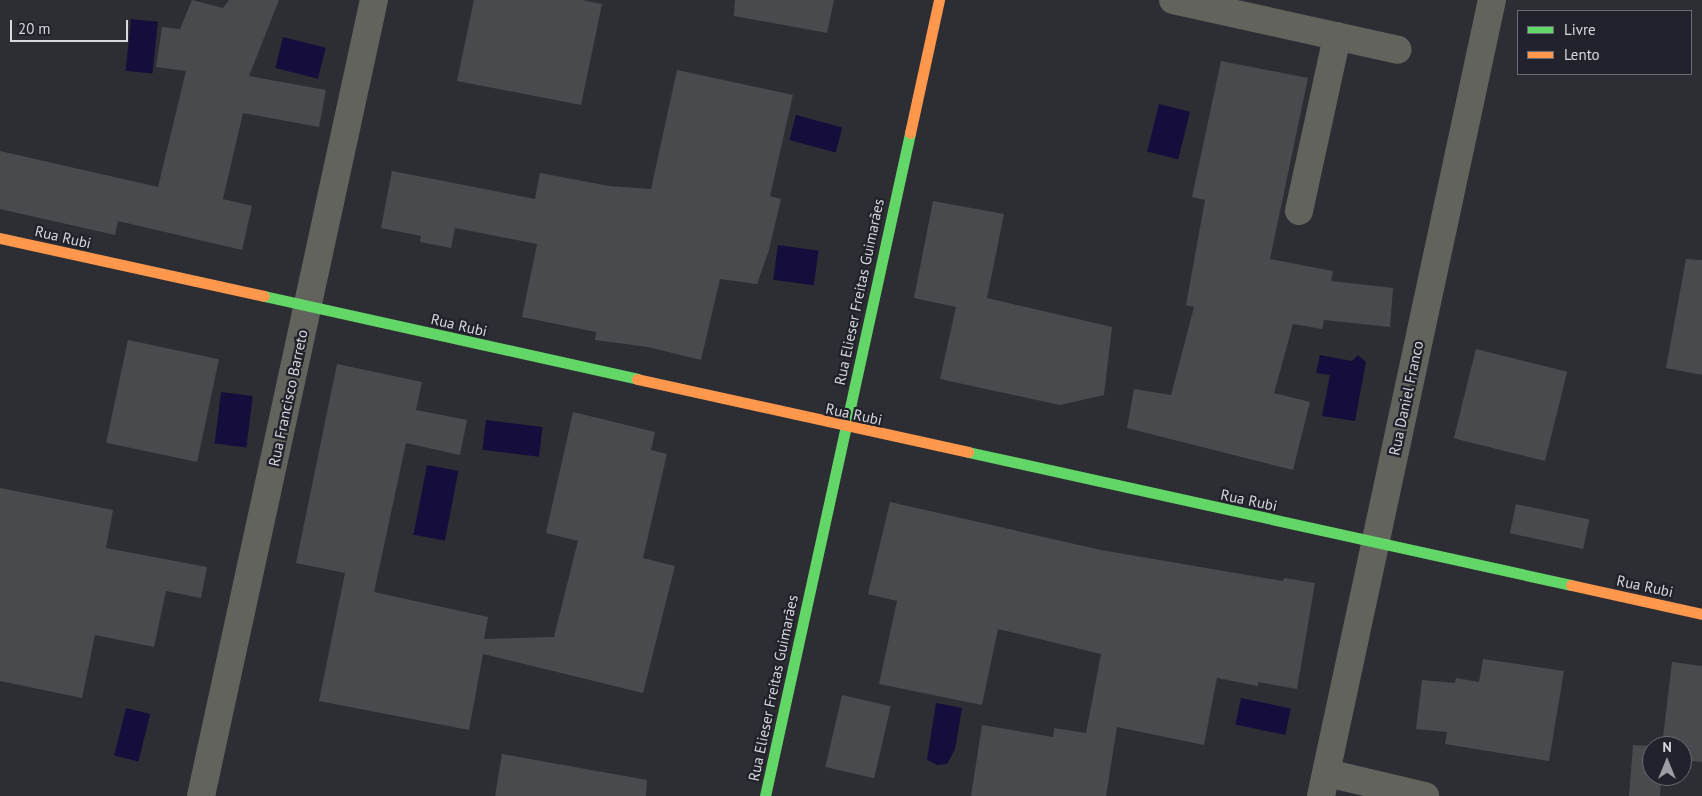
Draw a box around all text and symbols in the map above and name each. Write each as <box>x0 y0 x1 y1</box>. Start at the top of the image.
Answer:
scale bar <box>12 10 130 42</box>
legend <box>1517 10 1692 75</box>
text: 20 m <box>18 19 51 38</box>
text: Livre <box>1564 20 1596 39</box>
text: Lento <box>1564 45 1600 64</box>
street label: Rua Elieser Freitas Guimarães <box>830 197 888 387</box>
street label: Rua Rubi <box>33 222 93 252</box>
street label: Rua Rubi <box>429 310 489 340</box>
street label: Rua Francisco Barreto <box>265 328 311 468</box>
street label: Rua Daniel Franco <box>1385 339 1427 457</box>
street label: Rua Rubi <box>824 399 884 429</box>
street label: Rua Rubi <box>1219 485 1279 515</box>
street label: Rua Rubi <box>1615 571 1675 601</box>
street label: Rua Elieser Freitas Guimarães <box>744 593 802 783</box>
north arrow <box>1642 736 1692 786</box>
text: N <box>1662 738 1672 756</box>

